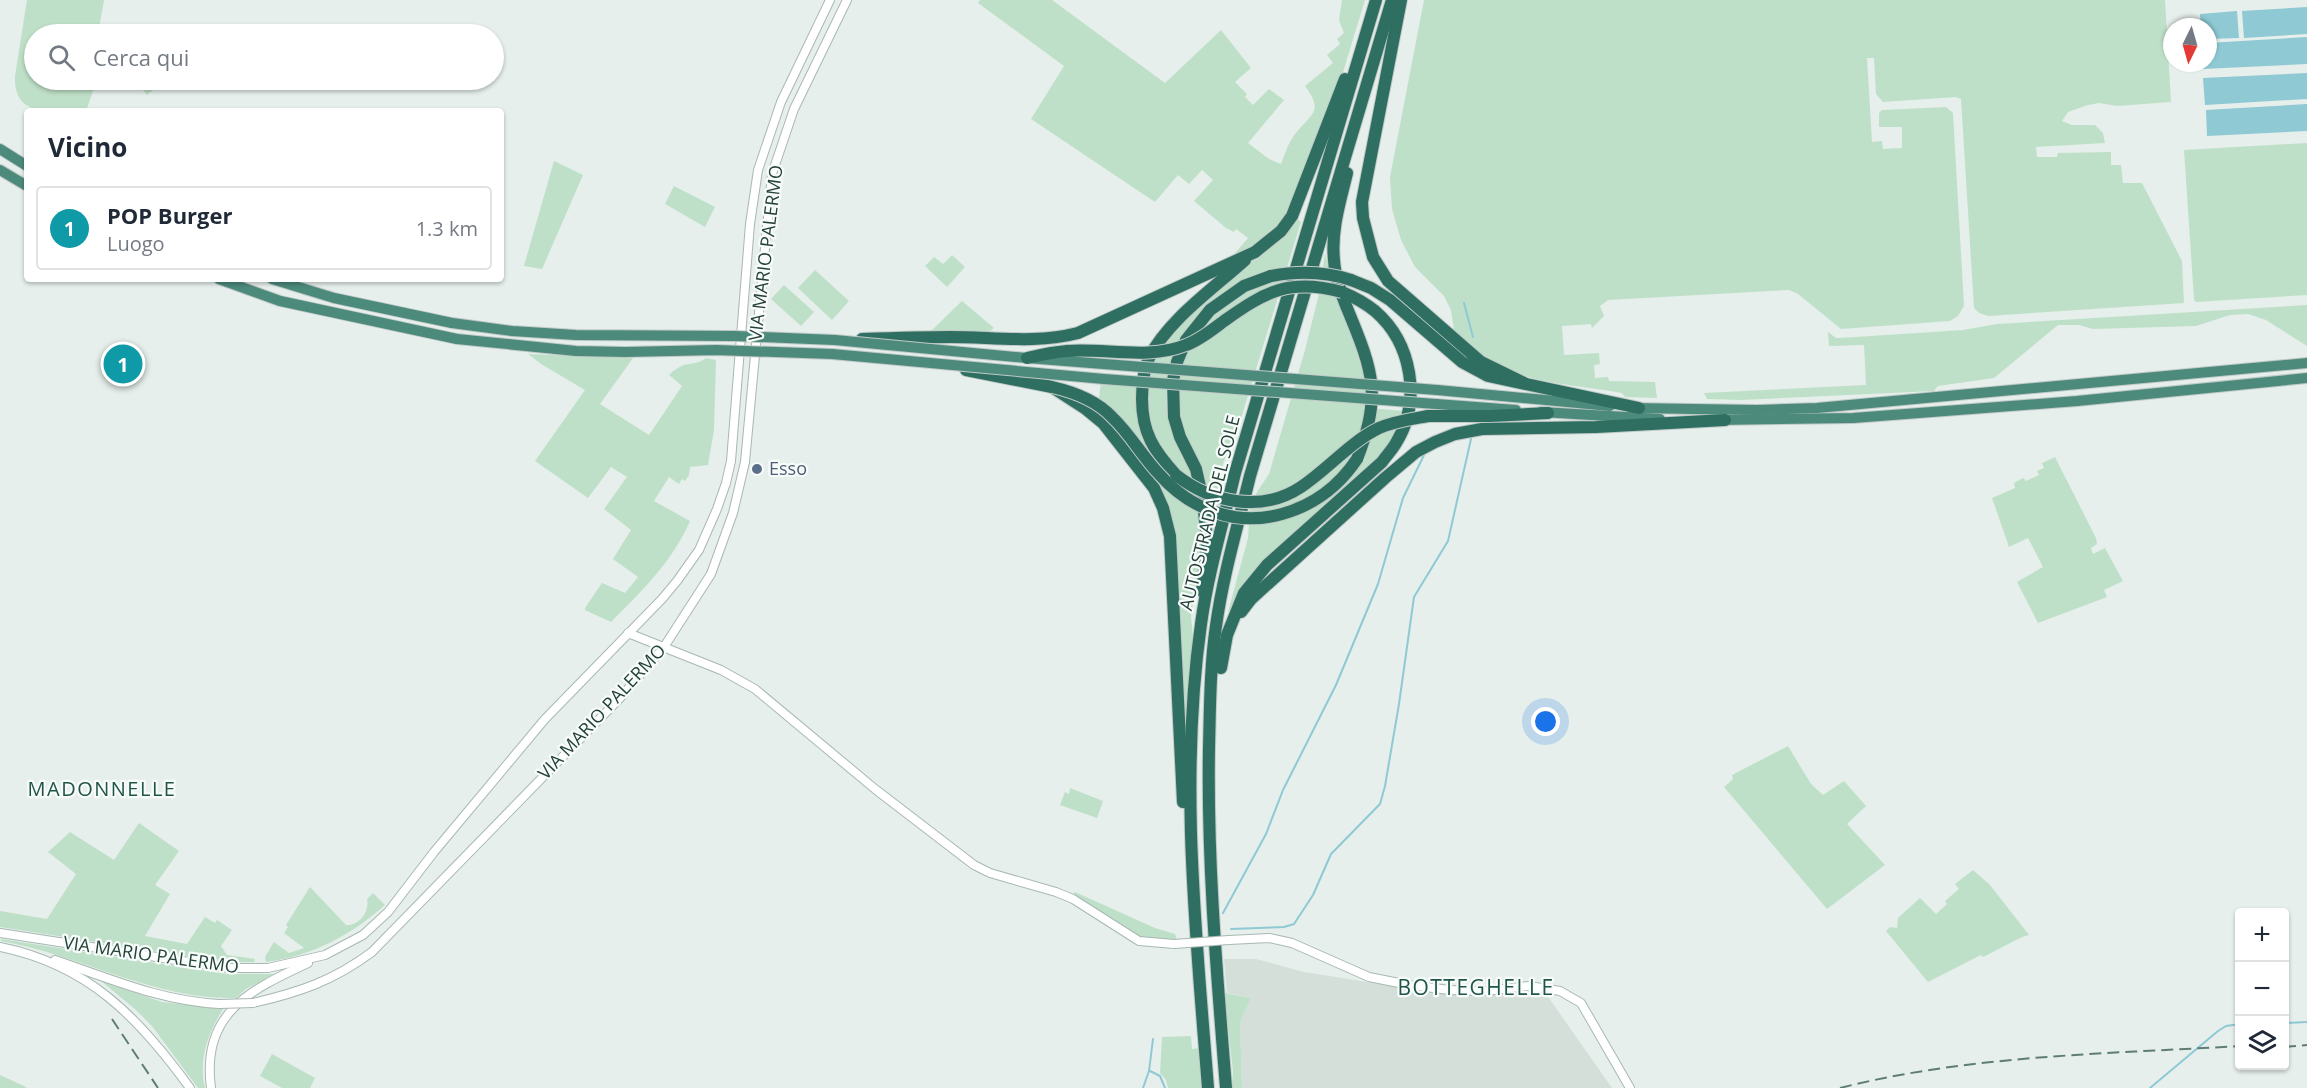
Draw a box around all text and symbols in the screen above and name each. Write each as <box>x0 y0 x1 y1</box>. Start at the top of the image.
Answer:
north arrow <box>2163 18 2217 72</box>
search box <box>24 24 504 90</box>
icon: search <box>45 41 78 74</box>
text: Cerca qui <box>93 42 189 72</box>
text: Vicino <box>48 129 127 165</box>
street label: VIA MARIO PALERMO <box>742 164 788 342</box>
text: POP Burger <box>107 200 233 230</box>
text: 1 <box>64 215 75 242</box>
text: 1.3 km <box>416 215 478 242</box>
text: Luogo <box>107 230 165 257</box>
pin: 1 <box>104 342 142 386</box>
street label: AUTOSTRADA DEL SOLE <box>1173 413 1245 613</box>
place label: Esso <box>769 456 807 480</box>
marker: Esso <box>750 462 764 476</box>
street label: VIA MARIO PALERMO <box>532 638 670 784</box>
your location <box>1531 707 1560 736</box>
district label: MADONNELLE <box>28 775 176 802</box>
map controls <box>2235 908 2289 1070</box>
button: + <box>2235 908 2289 962</box>
street label: VIA MARIO PALERMO <box>62 930 241 978</box>
button: − <box>2235 962 2289 1016</box>
district label: BOTTEGHELLE <box>1397 973 1555 1001</box>
button: layers <box>2235 1016 2289 1070</box>

